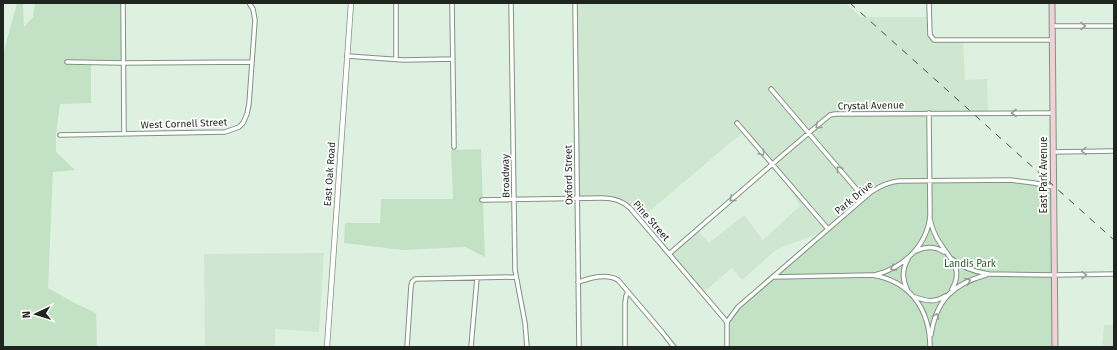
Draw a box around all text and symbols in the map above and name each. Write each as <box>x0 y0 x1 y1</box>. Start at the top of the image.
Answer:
one-way arrow <box>1080 22 1086 30</box>
street label: Crystal Avenue <box>838 99 904 113</box>
one-way arrow <box>1011 109 1017 117</box>
street label: West Cornell Street <box>141 116 228 132</box>
one-way arrow <box>815 121 823 128</box>
street label: East Park Avenue <box>1038 136 1050 214</box>
street label: East Oak Road <box>322 141 338 207</box>
street label: Oxford Street <box>562 144 576 205</box>
one-way arrow <box>1081 147 1087 155</box>
one-way arrow <box>758 148 765 156</box>
street label: Broadway <box>500 154 512 198</box>
one-way arrow <box>836 166 843 173</box>
street label: Park Drive <box>832 179 876 217</box>
one-way arrow <box>729 194 736 201</box>
street label: Pine Street <box>630 198 672 244</box>
park label: Landis Park <box>944 258 997 270</box>
one-way arrow <box>890 263 898 270</box>
one-way arrow <box>1081 271 1087 279</box>
one-way arrow <box>965 278 972 286</box>
north arrow <box>16 294 56 334</box>
text: N <box>20 311 33 319</box>
one-way arrow <box>931 312 939 319</box>

